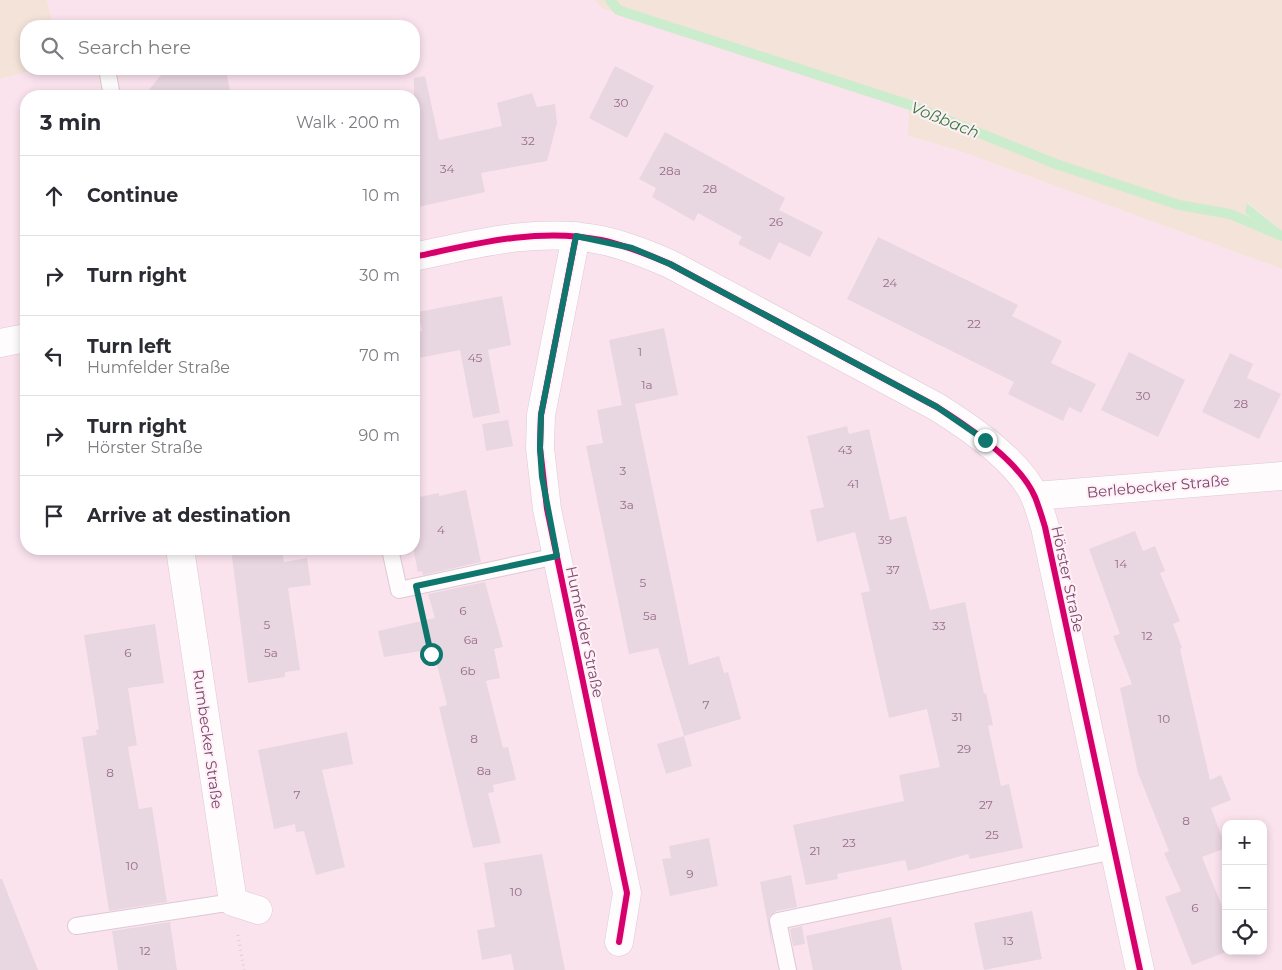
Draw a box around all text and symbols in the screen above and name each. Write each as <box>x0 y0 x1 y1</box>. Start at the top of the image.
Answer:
search box <box>20 20 420 75</box>
icon: search <box>38 34 66 62</box>
text: Search here <box>78 36 191 59</box>
house number: 30 <box>614 95 628 110</box>
water label: Voßbach <box>908 98 982 142</box>
text: 3 min <box>40 110 101 135</box>
text: Walk · 200 m <box>296 113 400 132</box>
house number: 32 <box>521 133 535 148</box>
house number: 34 <box>440 161 454 176</box>
house number: 28a <box>659 163 681 178</box>
house number: 28 <box>703 181 718 196</box>
icon: ahead <box>40 182 68 210</box>
text: Continue <box>87 184 178 207</box>
text: 10 m <box>362 186 400 205</box>
house number: 26 <box>769 214 783 229</box>
icon: right <box>40 262 68 290</box>
text: Turn right <box>87 264 187 287</box>
text: 30 m <box>359 266 400 285</box>
house number: 24 <box>883 275 897 290</box>
house number: 22 <box>967 316 981 331</box>
text: Turn left <box>87 335 172 358</box>
icon: left <box>40 342 68 370</box>
house number: 1 <box>638 344 642 359</box>
text: 70 m <box>359 346 400 365</box>
house number: 45 <box>468 350 483 365</box>
text: Humfelder Straße <box>87 358 230 377</box>
house number: 1a <box>641 377 653 392</box>
house number: 30 <box>1136 388 1150 403</box>
house number: 28 <box>1234 396 1249 411</box>
text: Turn right <box>87 415 187 438</box>
icon: right <box>40 422 68 450</box>
text: 90 m <box>358 426 400 445</box>
route end <box>974 429 997 452</box>
text: Hörster Straße <box>87 438 203 457</box>
house number: 43 <box>838 442 852 457</box>
house number: 3 <box>620 463 627 478</box>
street label: Berlebecker Straße <box>1086 470 1230 502</box>
house number: 41 <box>847 476 859 491</box>
house number: 3a <box>620 497 634 512</box>
icon: arrive <box>40 502 68 530</box>
text: Arrive at destination <box>87 504 291 527</box>
house number: 4 <box>437 522 445 537</box>
street label: Hörster Straße <box>1047 524 1089 634</box>
house number: 39 <box>878 532 892 547</box>
house number: 14 <box>1115 556 1127 571</box>
house number: 37 <box>886 562 900 577</box>
street label: Humfelder Straße <box>562 564 608 700</box>
house number: 5 <box>640 575 647 590</box>
house number: 6 <box>459 603 467 618</box>
house number: 5a <box>643 608 657 623</box>
house number: 5 <box>264 617 271 632</box>
house number: 33 <box>932 618 946 633</box>
house number: 12 <box>1141 628 1153 643</box>
house number: 6a <box>464 632 478 647</box>
route start <box>420 643 443 666</box>
house number: 6 <box>124 645 132 660</box>
house number: 5a <box>264 645 278 660</box>
house number: 6b <box>460 663 476 678</box>
street label: Rumbecker Straße <box>189 668 227 810</box>
house number: 7 <box>702 697 710 712</box>
house number: 31 <box>951 709 963 724</box>
house number: 10 <box>1158 711 1170 726</box>
house number: 8 <box>470 731 478 746</box>
house number: 29 <box>957 741 971 756</box>
house number: 8a <box>477 763 491 778</box>
house number: 8 <box>106 765 114 780</box>
house number: 7 <box>293 787 301 802</box>
house number: 27 <box>979 797 993 812</box>
house number: 8 <box>1182 813 1190 828</box>
map controls <box>1222 820 1267 955</box>
button: + <box>1222 820 1267 865</box>
house number: 25 <box>985 827 999 842</box>
house number: 23 <box>842 835 856 850</box>
house number: 21 <box>809 843 821 858</box>
house number: 10 <box>126 858 138 873</box>
button: − <box>1222 865 1267 910</box>
house number: 9 <box>686 866 694 881</box>
house number: 10 <box>510 884 522 899</box>
house number: 6 <box>1191 900 1199 915</box>
button: locate <box>1222 910 1267 955</box>
house number: 13 <box>1002 933 1014 948</box>
house number: 12 <box>139 943 151 958</box>

